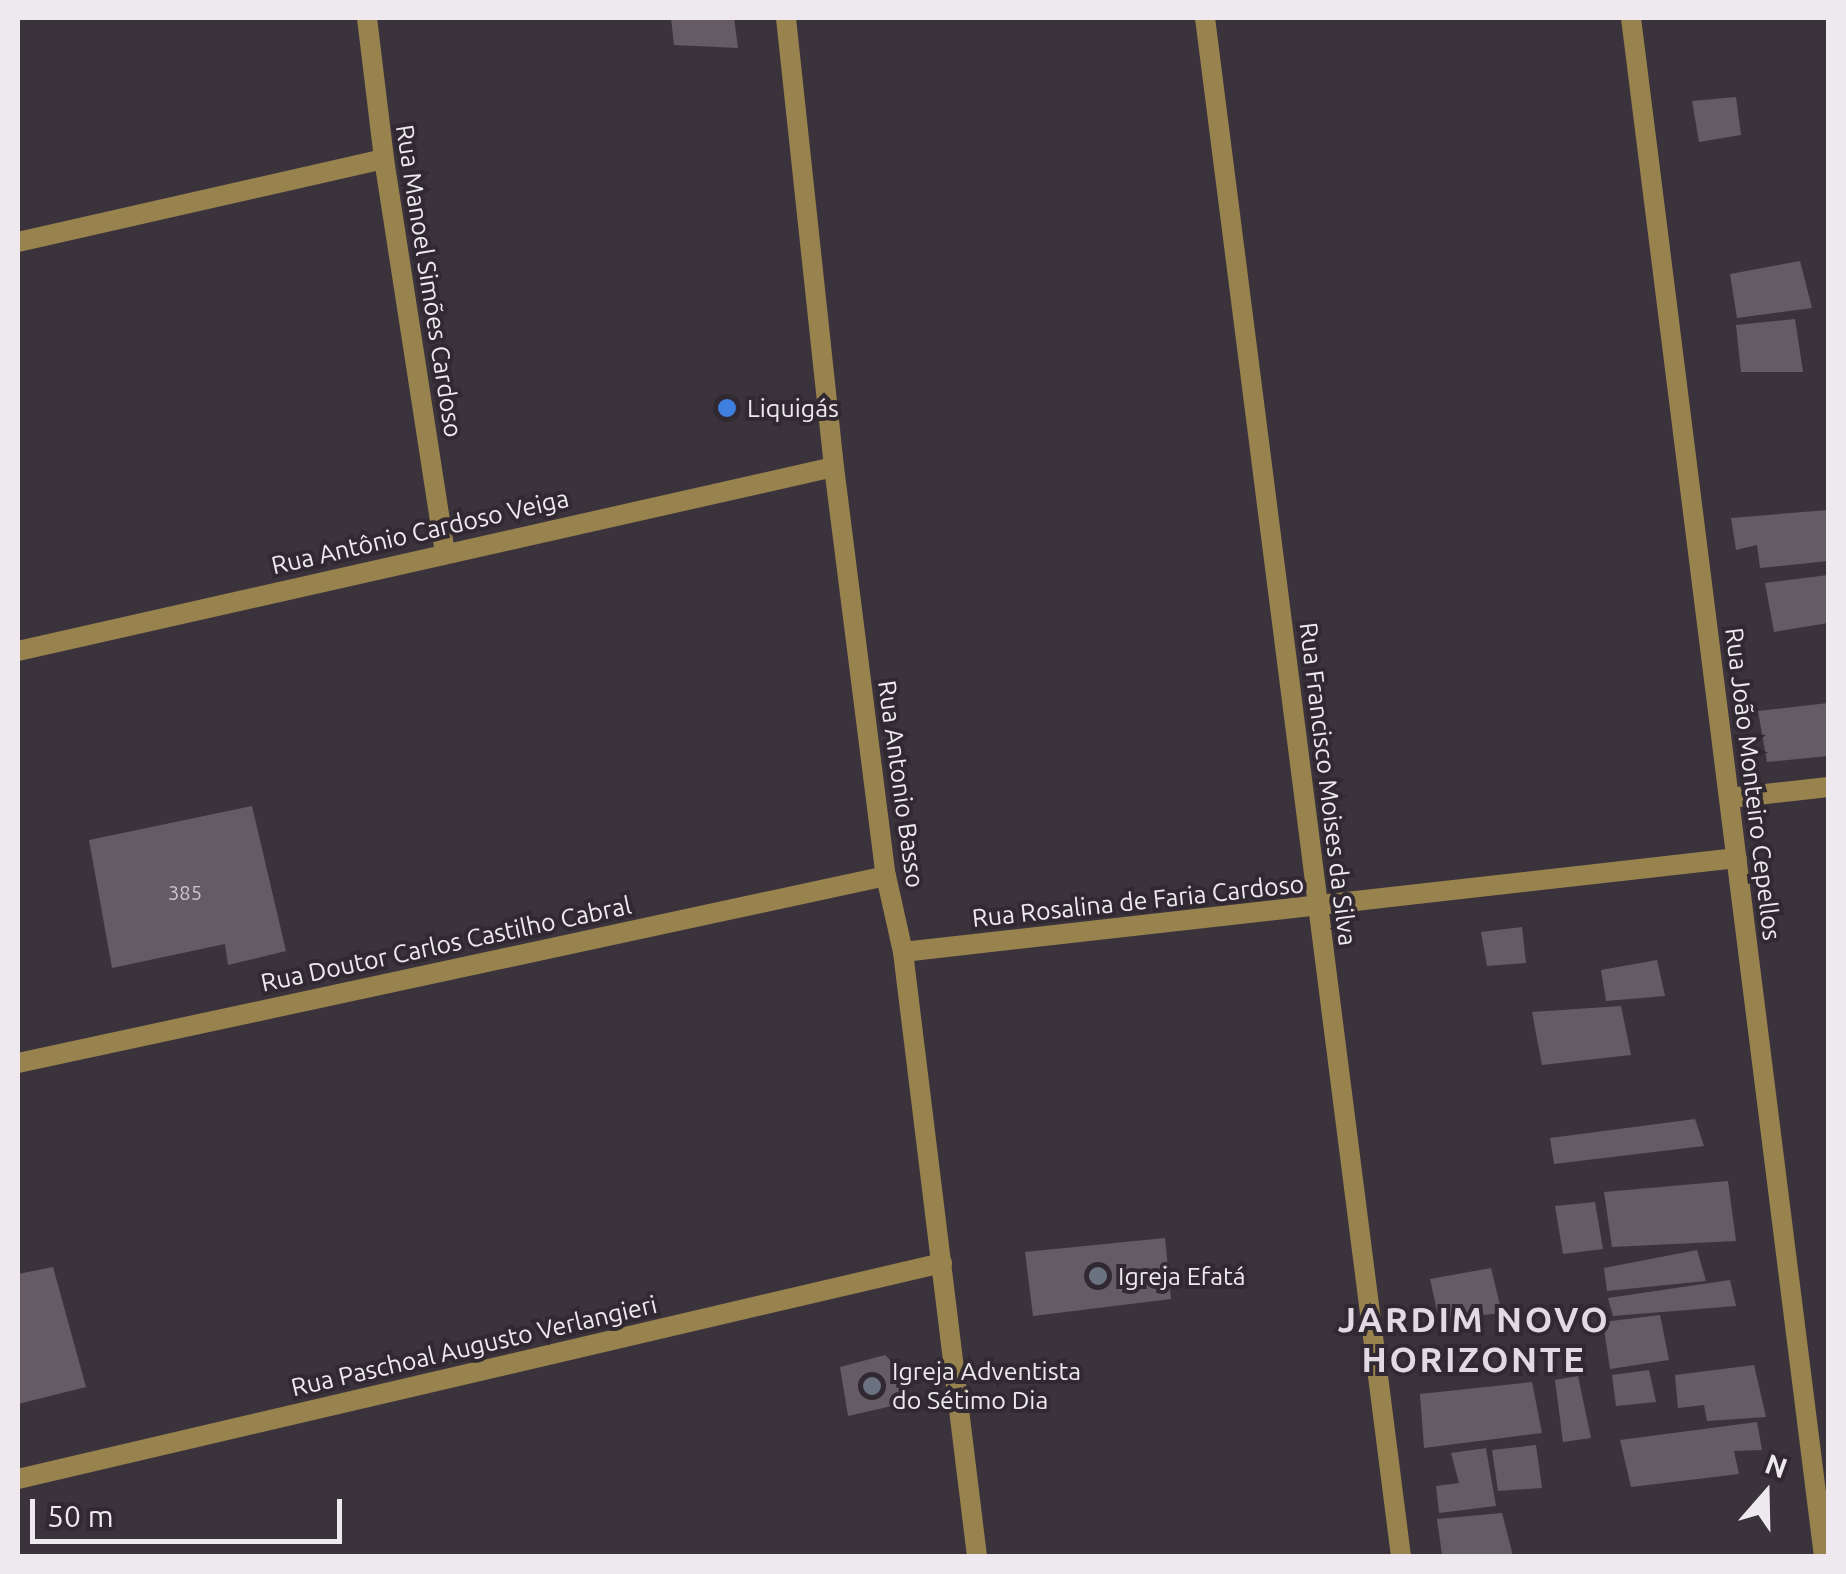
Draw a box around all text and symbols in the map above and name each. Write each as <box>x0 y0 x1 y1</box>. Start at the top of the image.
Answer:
street label: Rua Manoel Simões Cardoso <box>389 123 469 439</box>
place label: Liquigás <box>747 393 839 423</box>
marker: Liquigás <box>716 397 738 419</box>
street label: Rua Antônio Cardoso Veiga <box>268 483 572 581</box>
street label: Rua Francisco Moises da Silva <box>1293 621 1363 947</box>
street label: Rua João Monteiro Cepellos <box>1719 626 1787 942</box>
street label: Rua Antonio Basso <box>872 678 930 890</box>
street label: Rua Rosalina de Faria Cardoso <box>971 869 1305 933</box>
house number: 385 <box>168 880 202 904</box>
street label: Rua Doutor Carlos Castilho Cabral <box>258 890 634 998</box>
place label: Igreja Efatá <box>1118 1261 1246 1291</box>
marker: Igreja Efatá <box>1087 1265 1109 1287</box>
street label: Rua Paschoal Augusto Verlangieri <box>288 1289 660 1403</box>
district label: JARDIM NOVO HORIZONTE <box>1338 1298 1610 1380</box>
place label: Igreja Adventista do Sétimo Dia <box>892 1357 1081 1416</box>
marker: Igreja Adventista do Sétimo Dia <box>861 1375 883 1397</box>
north arrow <box>1716 1444 1816 1544</box>
text: N <box>1761 1447 1792 1483</box>
scale bar <box>35 1479 348 1541</box>
text: 50 m <box>47 1499 114 1533</box>

